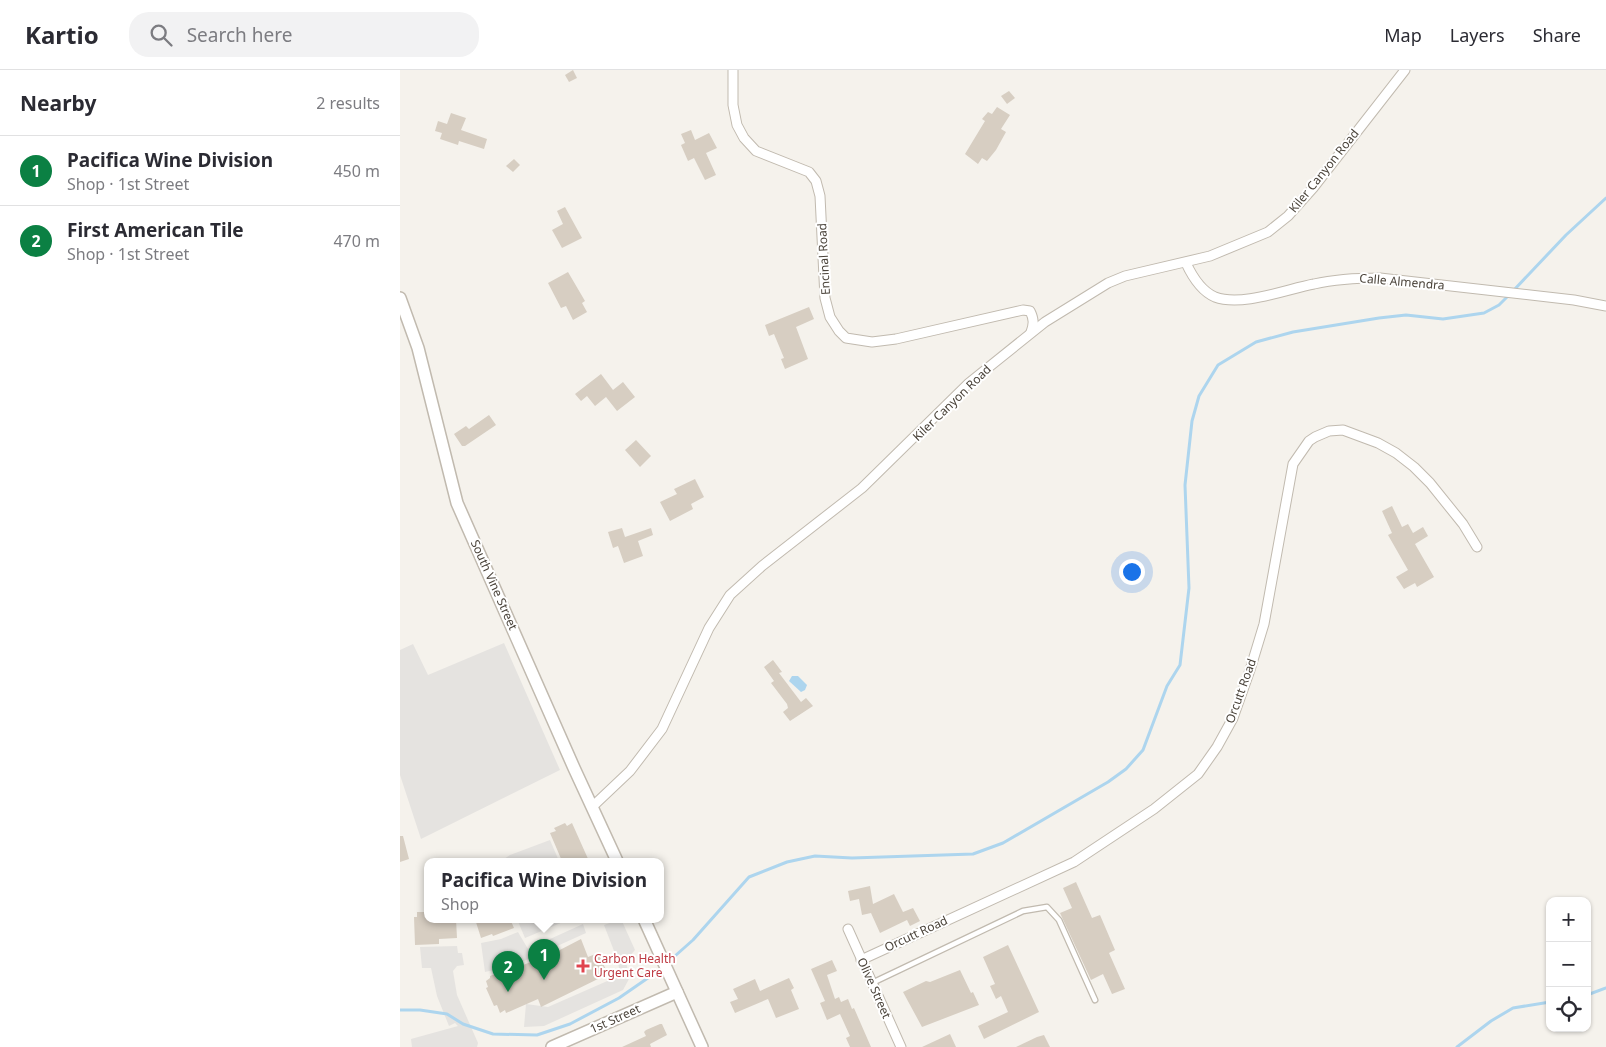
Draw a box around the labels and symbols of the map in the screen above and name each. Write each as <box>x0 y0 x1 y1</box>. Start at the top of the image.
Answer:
street label: Kiler Canyon Road <box>1285 125 1363 216</box>
street label: Encinal Road <box>813 223 834 295</box>
street label: Calle Almendra <box>1359 269 1445 294</box>
street label: Kiler Canyon Road <box>909 361 995 445</box>
street label: South Vine Street <box>467 537 522 633</box>
your location <box>1119 559 1145 585</box>
street label: Orcutt Road <box>1221 656 1260 726</box>
street label: Orcutt Road <box>881 911 950 956</box>
pin: 1 <box>528 939 560 980</box>
place label: Carbon Health Urgent Care <box>594 950 676 981</box>
pin: 2 <box>492 951 524 992</box>
street label: Olive Street <box>853 955 896 1022</box>
marker: Carbon Health Urgent Care <box>576 959 590 973</box>
street label: 1st Street <box>587 1000 643 1037</box>

